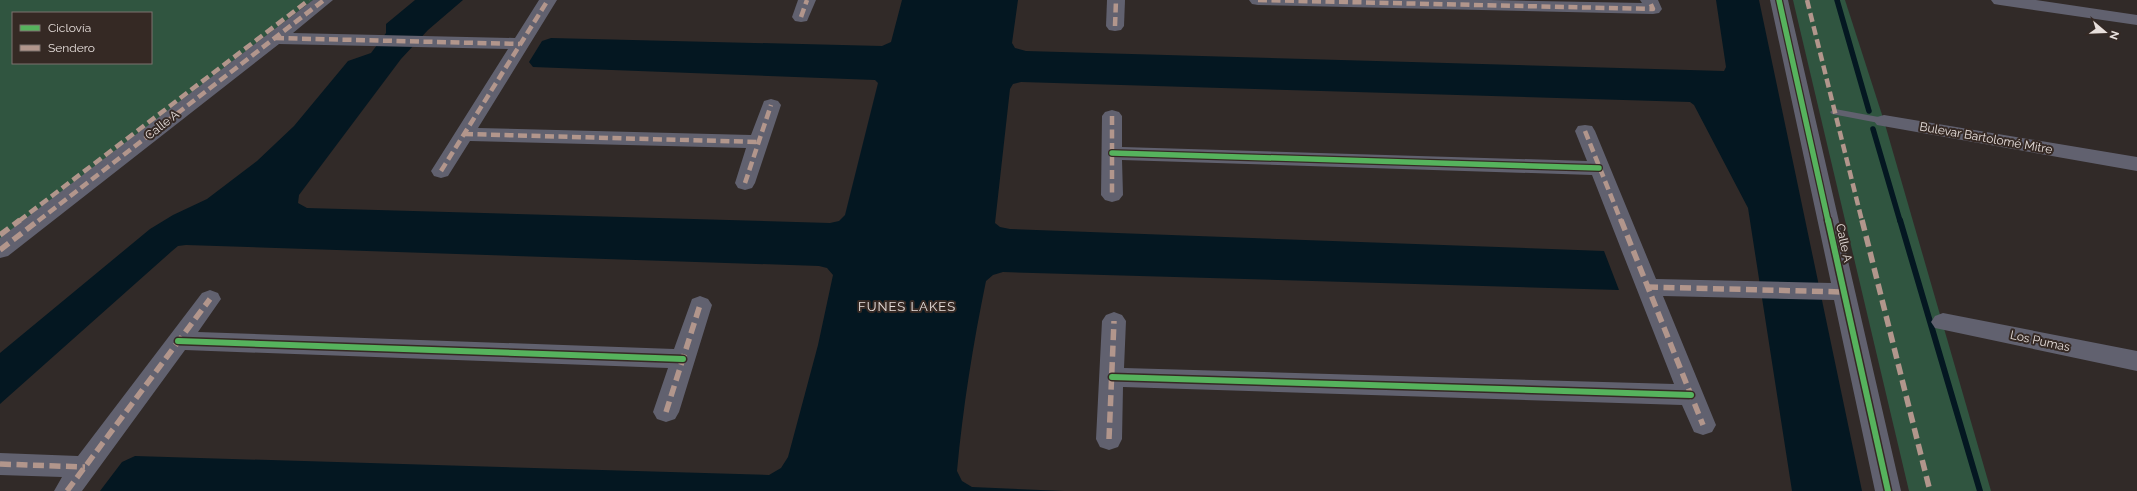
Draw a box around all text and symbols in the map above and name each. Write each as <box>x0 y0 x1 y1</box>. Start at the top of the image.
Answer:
legend <box>12 12 152 64</box>
north arrow <box>2085 12 2125 52</box>
text: Ciclovía <box>48 21 91 35</box>
text: N <box>2106 29 2121 41</box>
text: Sendero <box>48 41 95 55</box>
street label: Calle A <box>142 107 182 143</box>
street label: Bulevar Bartolomé Mitre <box>1919 119 2053 157</box>
street label: Calle A <box>1833 222 1855 264</box>
district label: FUNES LAKES <box>858 299 956 314</box>
street label: Los Pumas <box>2009 328 2071 354</box>

